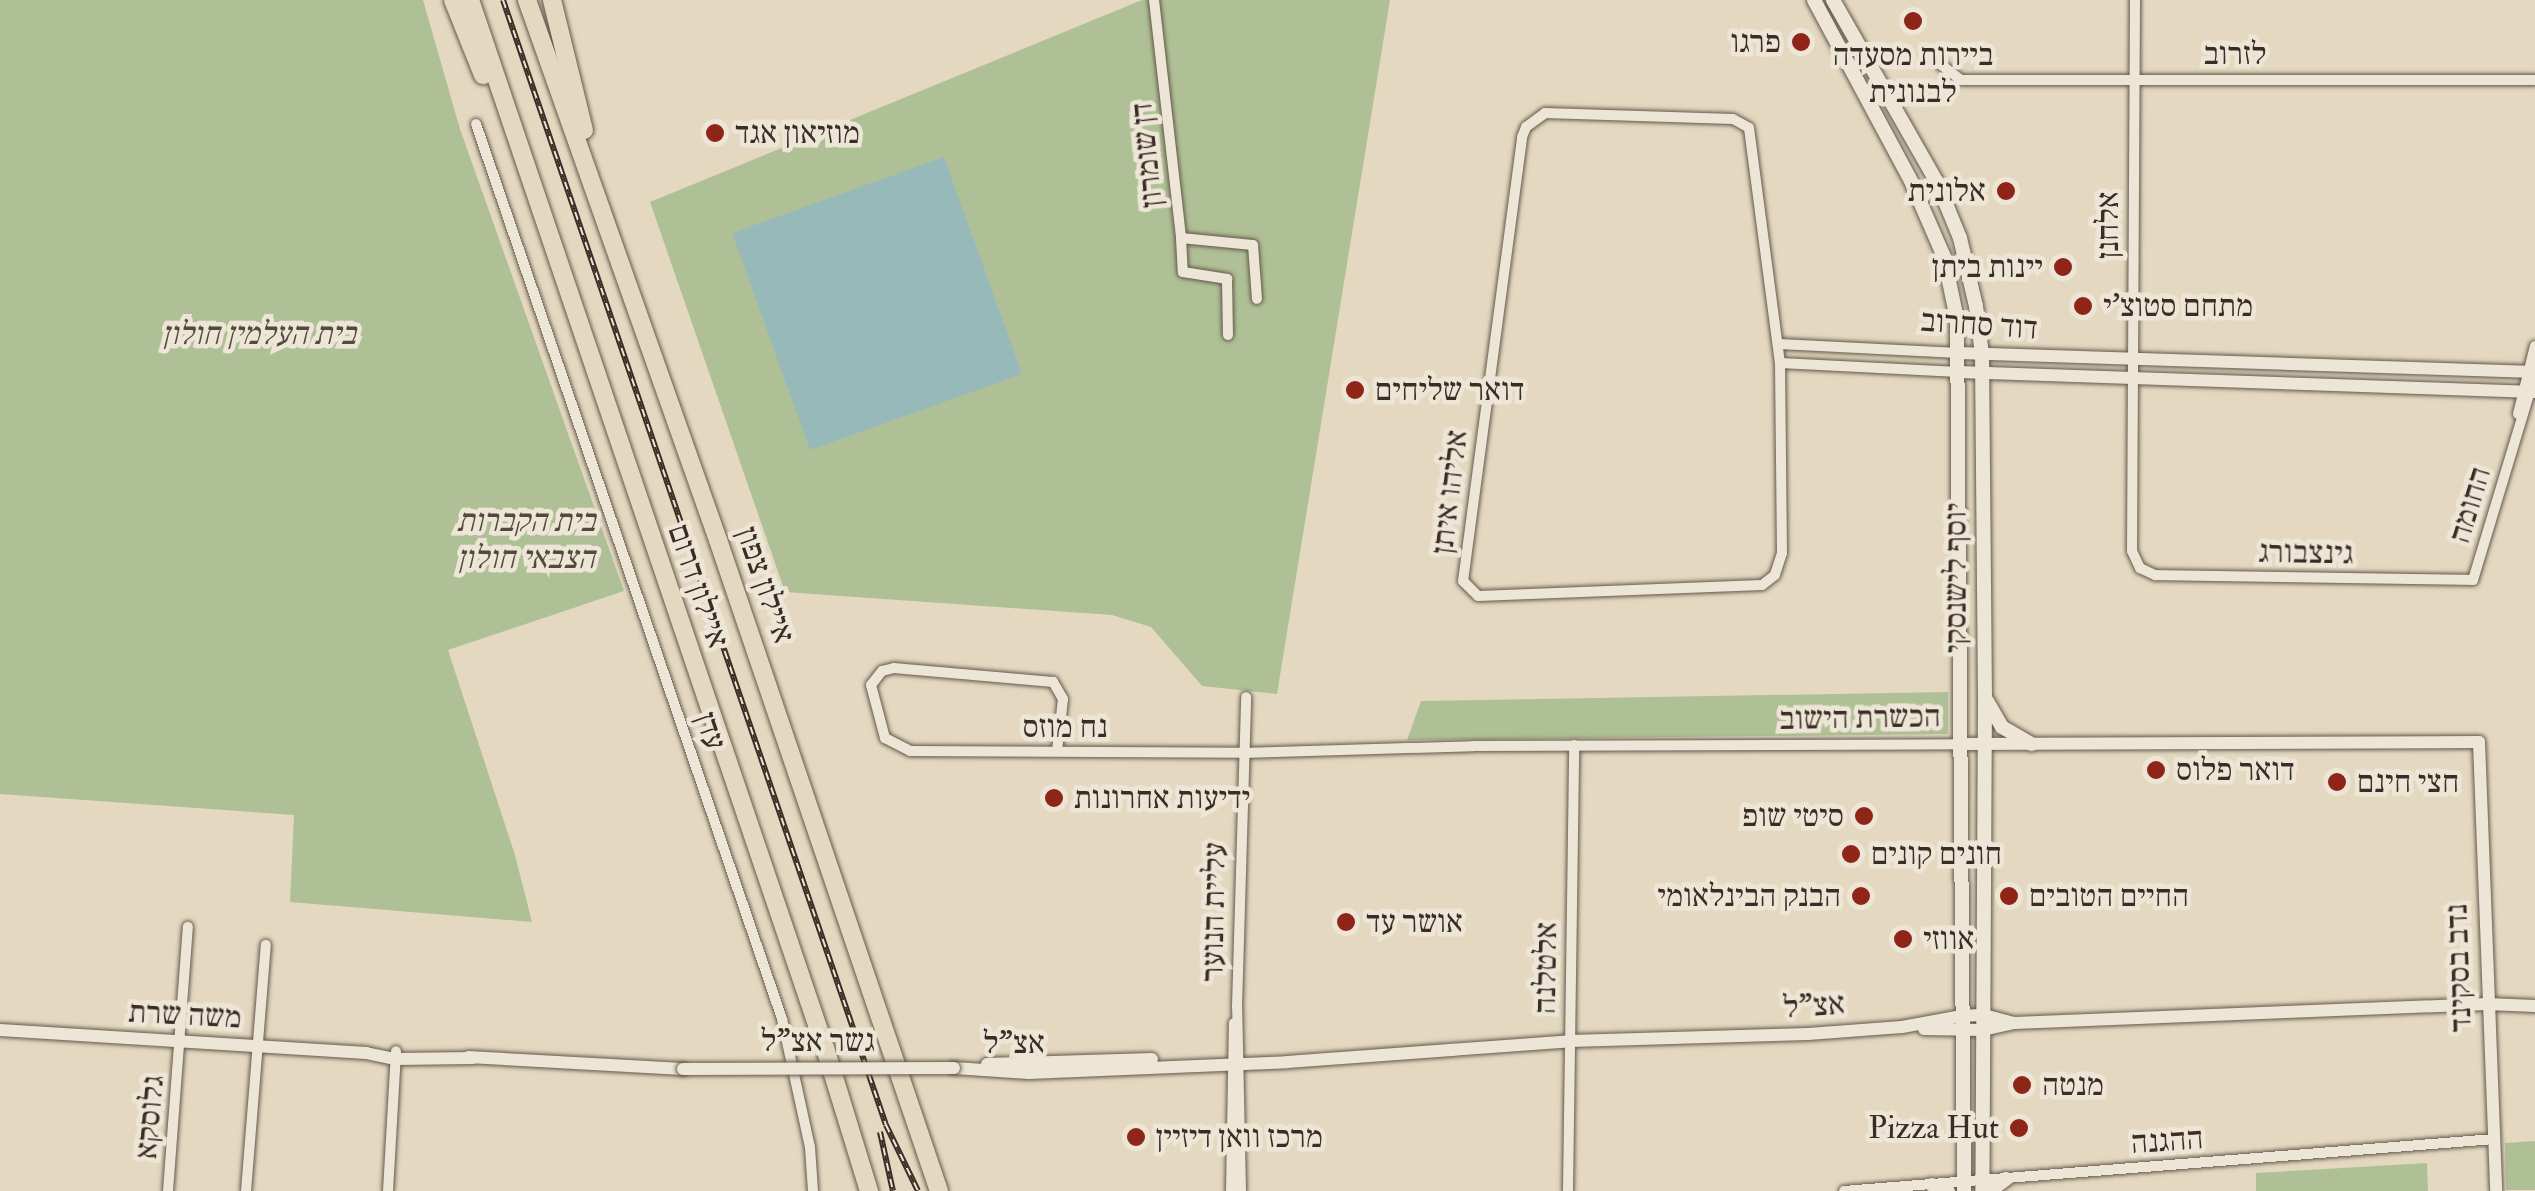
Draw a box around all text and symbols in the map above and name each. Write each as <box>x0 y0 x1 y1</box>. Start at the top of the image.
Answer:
marker: ביירות מסעדה לבנונית <box>1902 10 1924 32</box>
place label: פרגו <box>1731 23 1781 61</box>
marker: פרגו <box>1790 31 1812 53</box>
street label: לזרוב <box>2203 35 2267 73</box>
place label: ביירות מסעדה לבנונית <box>1833 37 1993 112</box>
street label: דן שומרון <box>1122 101 1172 209</box>
place label: מוזיאון אגד <box>735 114 860 152</box>
marker: מוזיאון אגד <box>704 122 726 144</box>
place label: אלונית <box>1908 172 1986 210</box>
marker: אלונית <box>1995 180 2017 202</box>
street label: אלחנן <box>2089 191 2127 259</box>
place label: יינות ביתן <box>1932 248 2043 286</box>
marker: יינות ביתן <box>2052 256 2074 278</box>
place label: מתחם סטוצ'י <box>2103 287 2253 325</box>
marker: מתחם סטוצ'י <box>2072 295 2094 317</box>
street label: דוד סחרוב <box>1919 302 2039 348</box>
park label: בית העלמין חולון <box>162 315 356 353</box>
place label: דואר שליחים <box>1375 371 1524 409</box>
marker: דואר שליחים <box>1344 379 1366 401</box>
street label: אליהו איתן <box>1423 428 1477 556</box>
street label: החומה <box>2440 462 2500 548</box>
park label: בית הקברות הצבאי חולון <box>456 503 596 578</box>
street label: יוסף לישנסקי <box>1937 503 1975 653</box>
street label: איילון דרום <box>659 519 737 653</box>
street label: איילון צפון <box>727 522 803 648</box>
street label: גינצבורג <box>2258 533 2354 573</box>
street label: הכשרת הישוב <box>1779 697 1941 739</box>
street label: עדן <box>686 707 734 755</box>
street label: נח מוזס <box>1022 708 1108 746</box>
place label: דואר פלוס <box>2176 751 2295 789</box>
marker: דואר פלוס <box>2145 759 2167 781</box>
place label: חצי חינם <box>2357 763 2459 801</box>
marker: חצי חינם <box>2326 771 2348 793</box>
place label: ידיעות אחרונות <box>1074 779 1250 817</box>
marker: ידיעות אחרונות <box>1043 787 1065 809</box>
place label: סיטי שופ <box>1742 797 1844 835</box>
marker: סיטי שופ <box>1853 805 1875 827</box>
place label: חונים קונים <box>1871 835 2002 873</box>
street label: עליית הנוער <box>1194 842 1234 982</box>
marker: חונים קונים <box>1840 843 1862 865</box>
place label: הבנק הבינלאומי <box>1657 877 1841 915</box>
place label: החיים הטובים <box>2029 877 2189 915</box>
marker: הבנק הבינלאומי <box>1850 885 1872 907</box>
marker: החיים הטובים <box>1998 885 2020 907</box>
place label: אושר עד <box>1366 903 1463 941</box>
street label: נדב בסקינד <box>2438 903 2480 1033</box>
marker: אושר עד <box>1335 911 1357 933</box>
place label: אווזי <box>1923 920 1974 958</box>
street label: אלטלנה <box>1526 921 1566 1015</box>
marker: אווזי <box>1892 928 1914 950</box>
street label: אצ"ל <box>1782 985 1846 1027</box>
street label: משה שרת <box>127 993 243 1037</box>
street label: גשר אצ"ל <box>761 1022 875 1060</box>
street label: אצ"ל <box>983 1024 1045 1062</box>
place label: מנטה <box>2042 1066 2104 1104</box>
street label: גלוסקא <box>127 1073 173 1161</box>
marker: מנטה <box>2011 1074 2033 1096</box>
place label: Pizza Hut <box>1868 1109 1999 1147</box>
marker: Pizza Hut <box>2008 1117 2030 1139</box>
place label: מרכז וואן דיזיין <box>1156 1118 1323 1156</box>
street label: ההגנה <box>2130 1119 2204 1163</box>
marker: מרכז וואן דיזיין <box>1125 1126 1147 1148</box>

